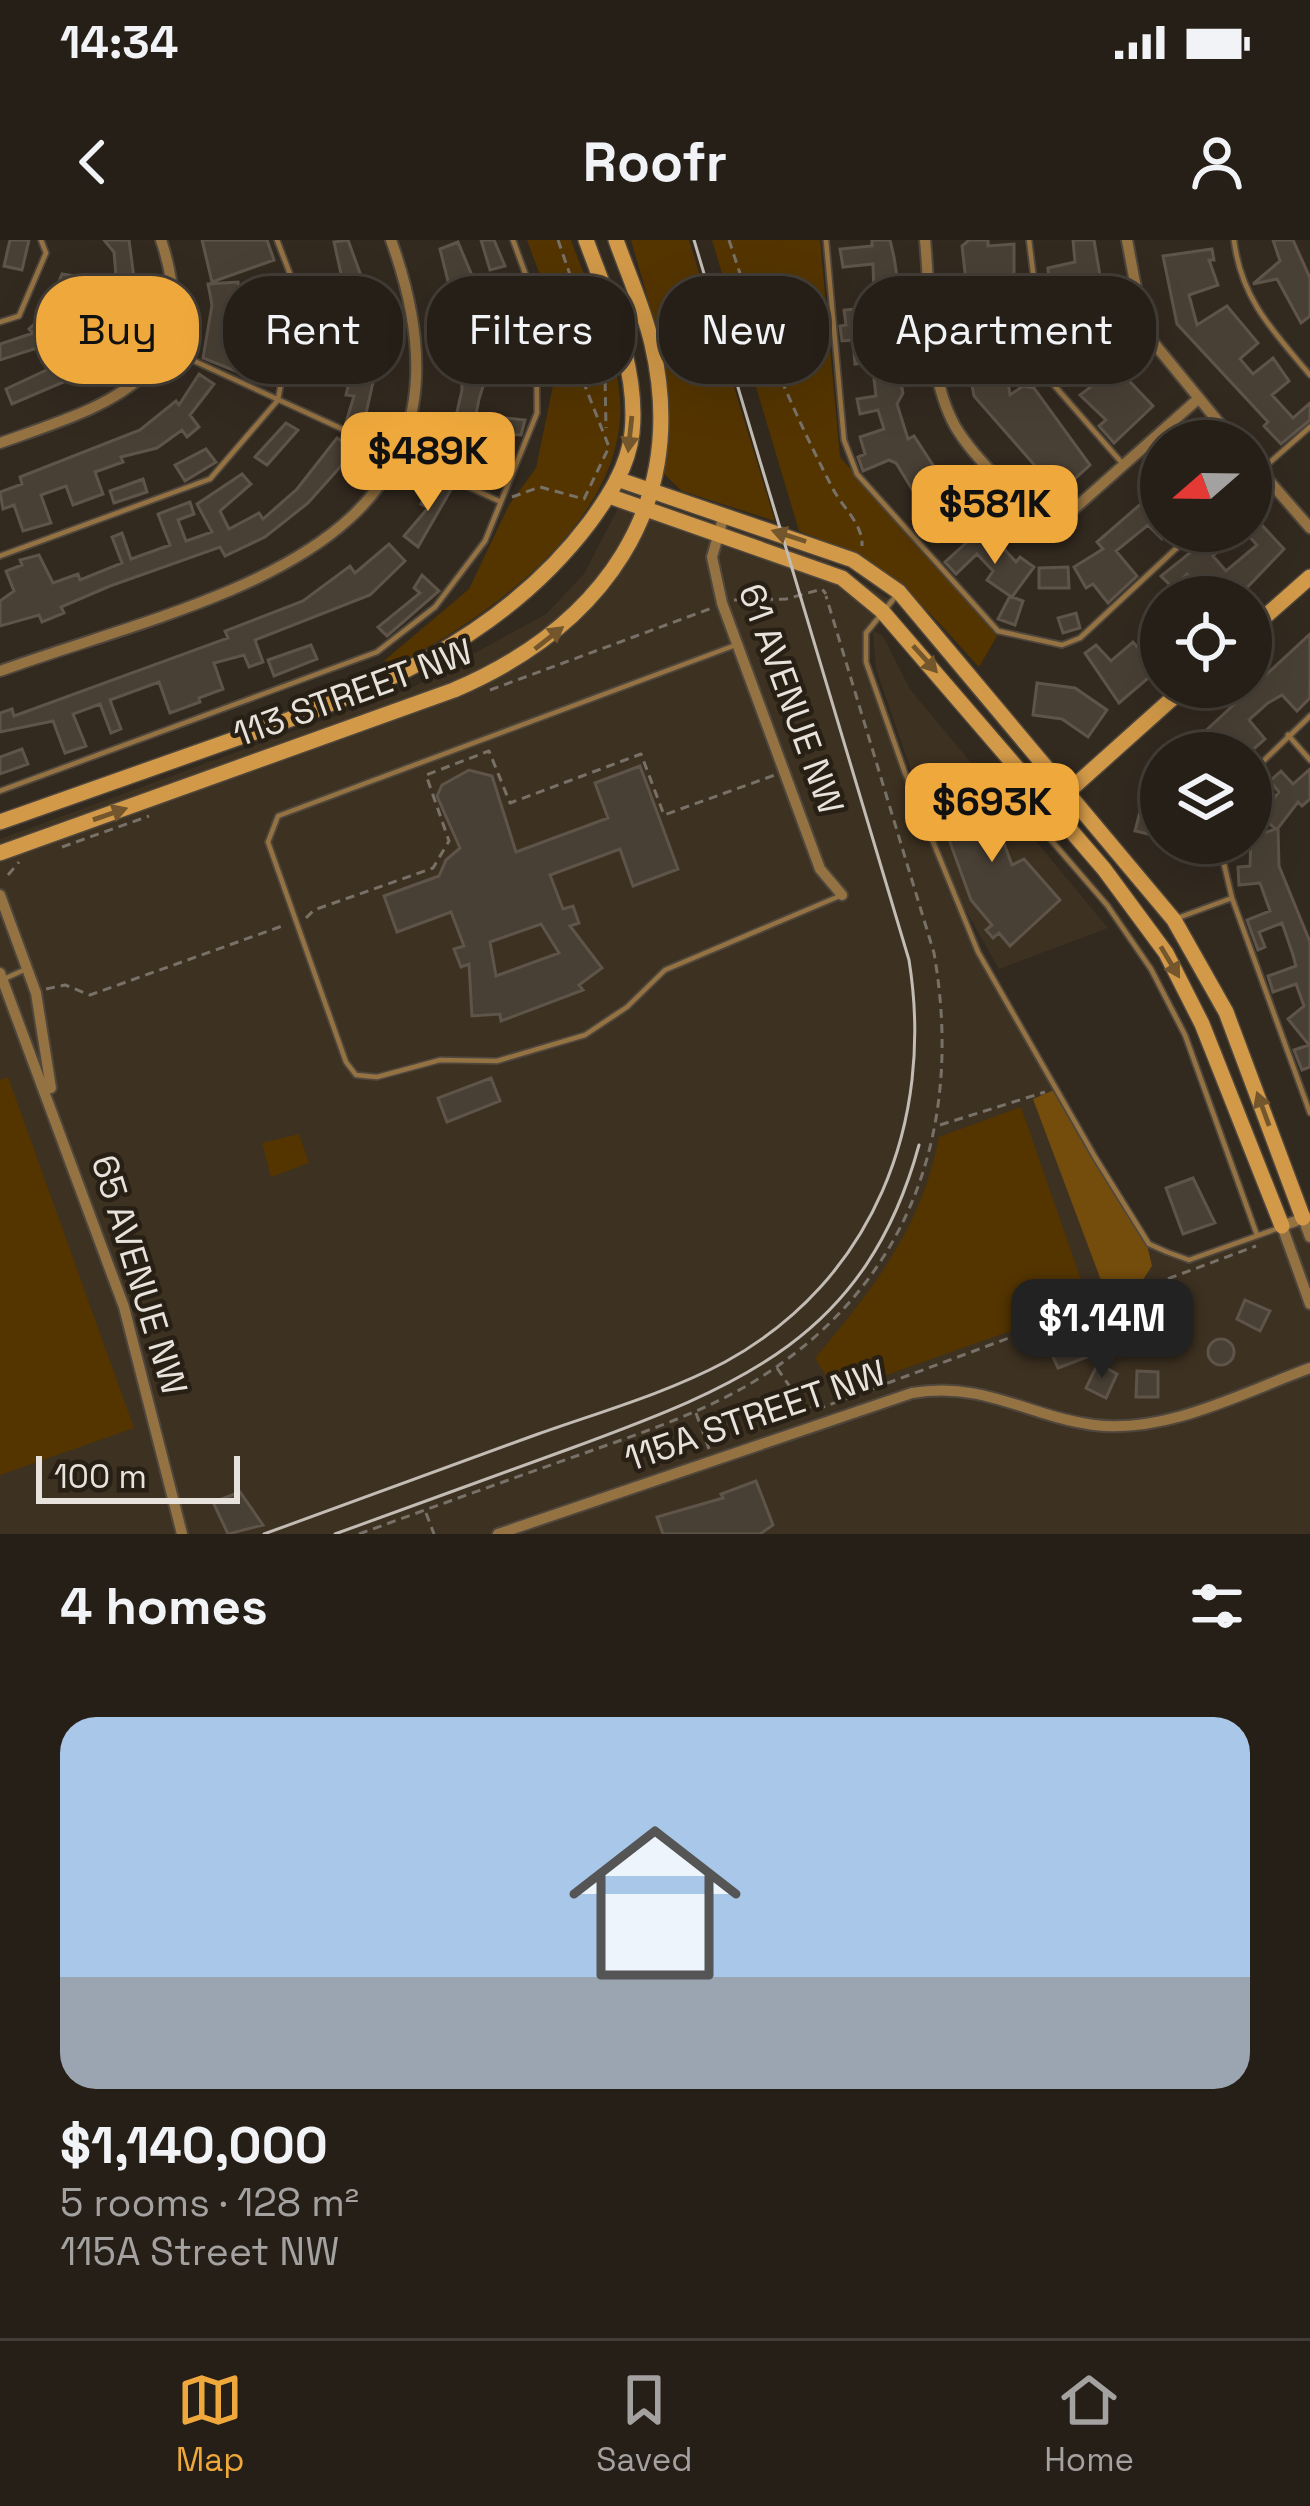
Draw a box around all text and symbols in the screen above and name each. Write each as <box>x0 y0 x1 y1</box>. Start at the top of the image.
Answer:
text: 14:34 <box>60 14 178 71</box>
text: Roofr <box>583 128 727 197</box>
icon: back <box>60 129 126 195</box>
icon: person <box>1184 129 1250 195</box>
chip: Buy <box>36 276 199 384</box>
chip: Rent <box>223 276 403 384</box>
chip: Filters <box>427 276 635 384</box>
chip: New <box>659 276 829 384</box>
chip: Apartment <box>853 276 1156 384</box>
pin: $489K <box>344 412 512 514</box>
one-way arrow <box>620 416 639 453</box>
north arrow <box>1140 420 1272 552</box>
map controls <box>1140 420 1272 864</box>
text: $489K <box>368 426 488 475</box>
pin: $581K <box>911 465 1079 567</box>
text: $581K <box>939 479 1051 528</box>
one-way arrow <box>771 526 807 544</box>
button: locate <box>1140 576 1272 708</box>
street label: 61 AVENUE NW <box>728 577 854 821</box>
one-way arrow <box>533 626 564 651</box>
street label: 113 STREET NW <box>227 628 479 758</box>
one-way arrow <box>911 645 938 674</box>
button: layers <box>1140 732 1272 864</box>
pin: $693K <box>908 763 1076 865</box>
text: $693K <box>932 777 1052 826</box>
one-way arrow <box>93 804 129 822</box>
one-way arrow <box>1159 945 1180 979</box>
one-way arrow <box>1253 1090 1271 1126</box>
street label: 65 AVENUE NW <box>81 1149 197 1401</box>
pin: $1.14M <box>1004 1279 1200 1381</box>
text: $1.14M <box>1038 1293 1166 1342</box>
street label: 115A STREET NW <box>618 1350 892 1482</box>
scale bar <box>36 1450 240 1503</box>
text: 100 m <box>54 1456 147 1498</box>
icon: filters <box>1184 1573 1250 1639</box>
text: 4 homes <box>60 1574 268 1639</box>
icon: home <box>547 1795 763 2011</box>
text: $1,140,000 <box>60 2113 328 2178</box>
text: 5 rooms · 128 m² <box>60 2178 359 2227</box>
text: 115A Street NW <box>60 2227 339 2276</box>
tab: Map <box>176 2367 245 2481</box>
tab: Saved <box>596 2367 693 2481</box>
tab: Home <box>1044 2367 1134 2481</box>

